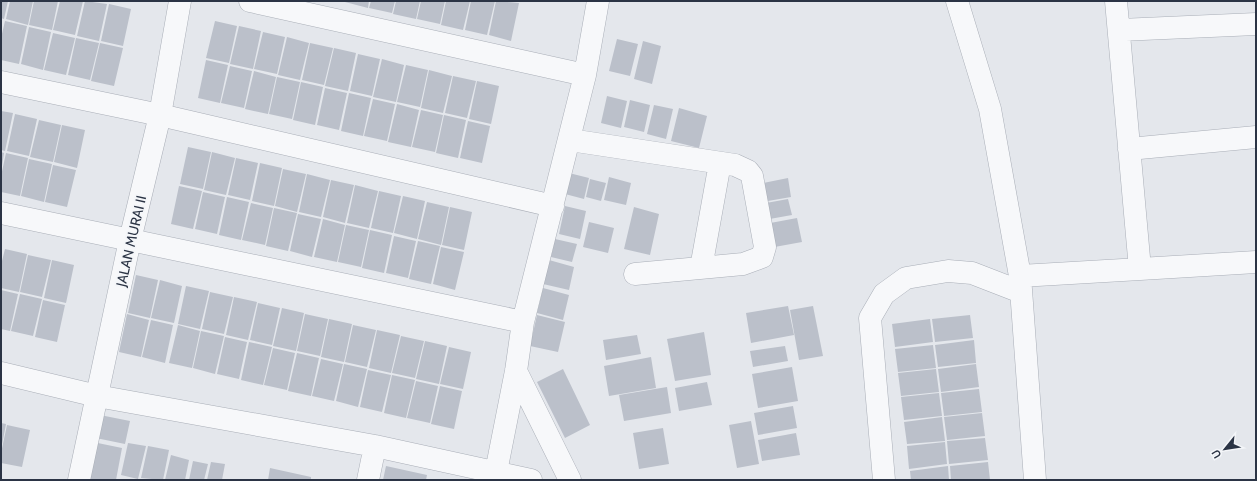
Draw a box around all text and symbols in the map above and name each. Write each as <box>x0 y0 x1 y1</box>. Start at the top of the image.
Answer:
street label: JALAN MURAI II <box>112 194 150 289</box>
north arrow <box>1205 429 1245 469</box>
text: U <box>1208 447 1224 461</box>

